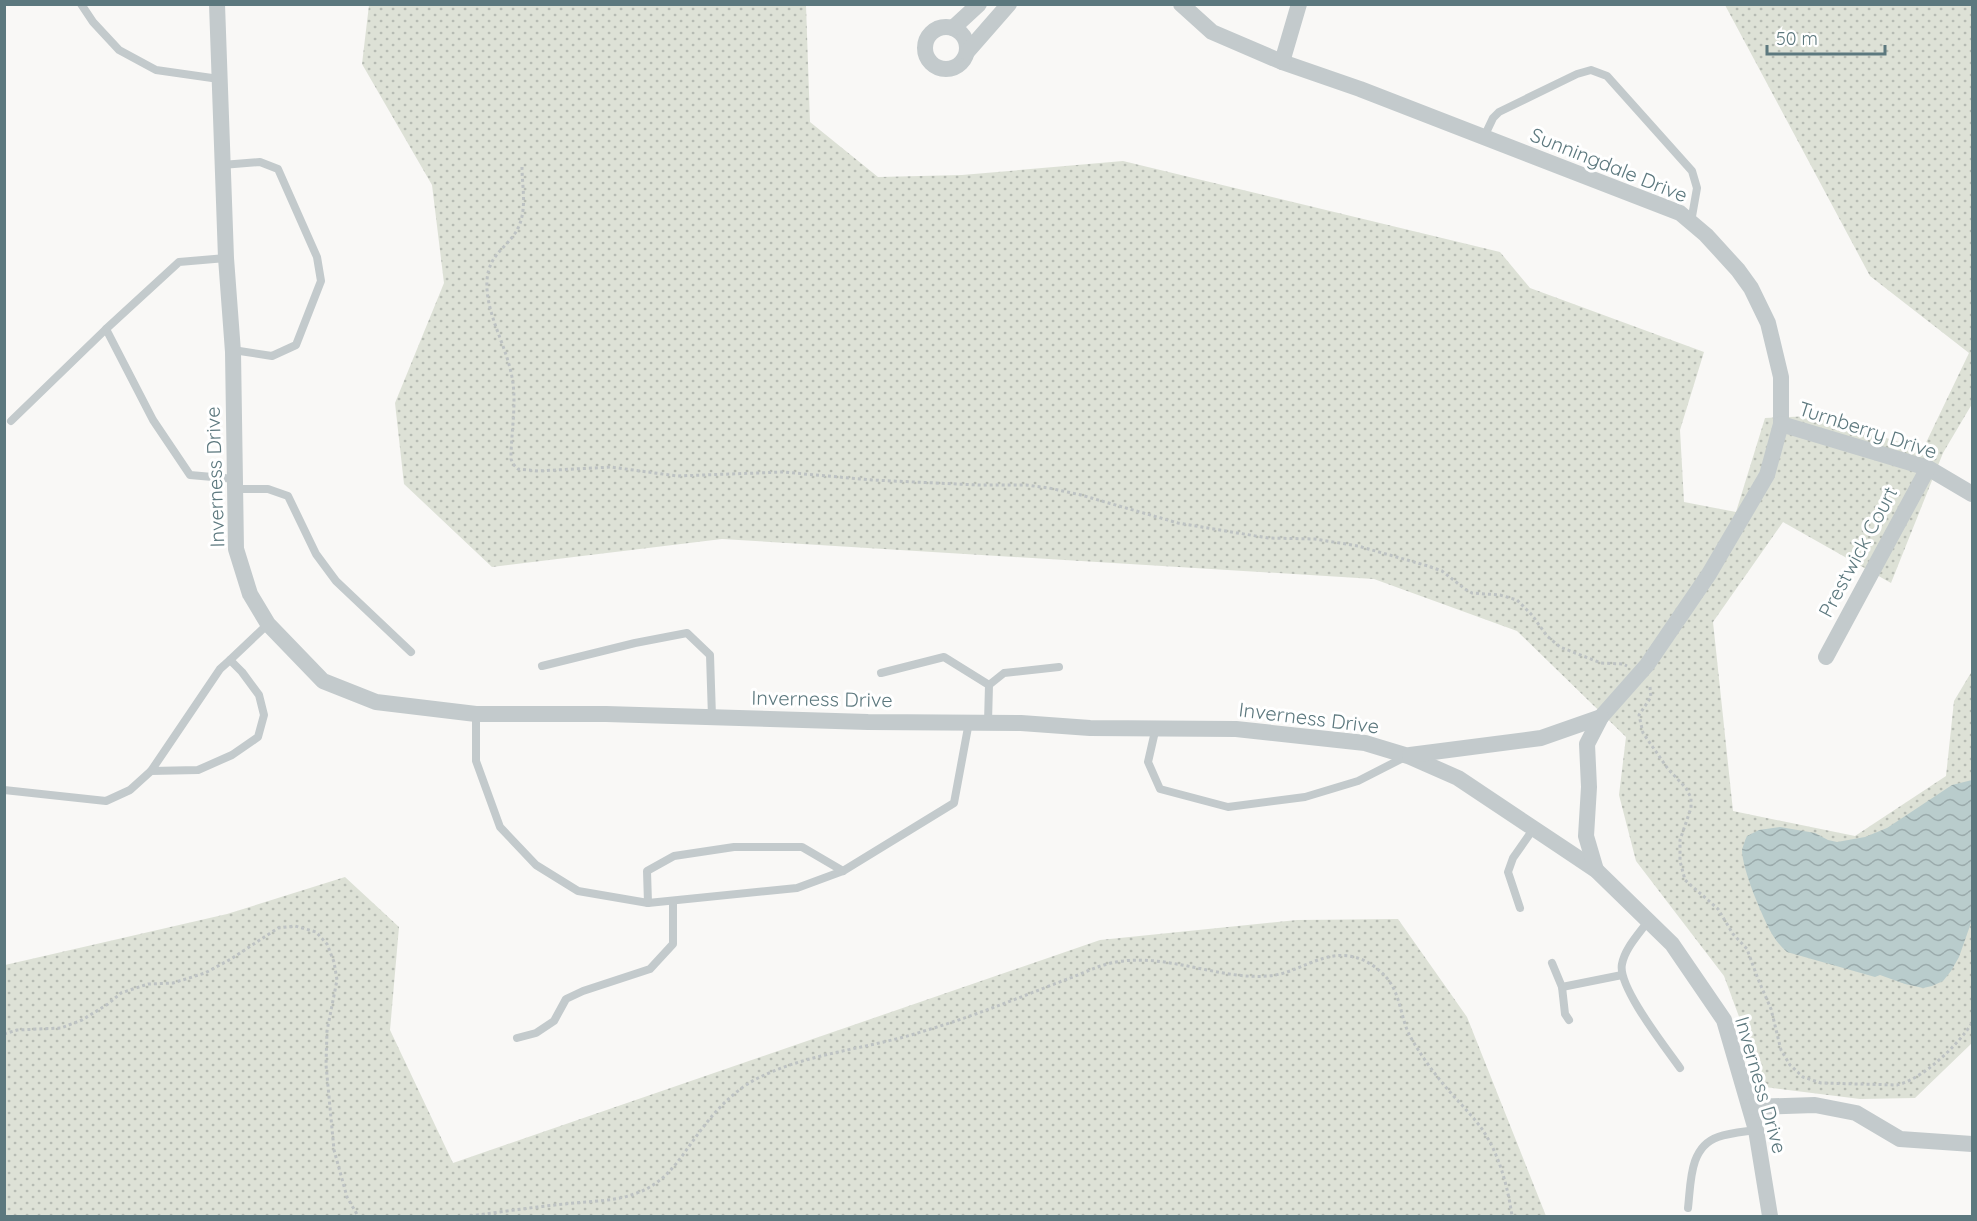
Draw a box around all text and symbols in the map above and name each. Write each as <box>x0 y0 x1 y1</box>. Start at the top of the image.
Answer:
scale bar <box>1767 18 1886 56</box>
text: 50 m <box>1776 27 1818 50</box>
street label: Sunningdale Drive <box>1527 122 1691 207</box>
street label: Turnberry Drive <box>1796 395 1941 464</box>
street label: Inverness Drive <box>200 406 229 548</box>
street label: Prestwick Court <box>1813 482 1903 621</box>
street label: Inverness Drive <box>751 685 893 712</box>
street label: Inverness Drive <box>1237 696 1381 739</box>
street label: Inverness Drive <box>1730 1014 1793 1156</box>

